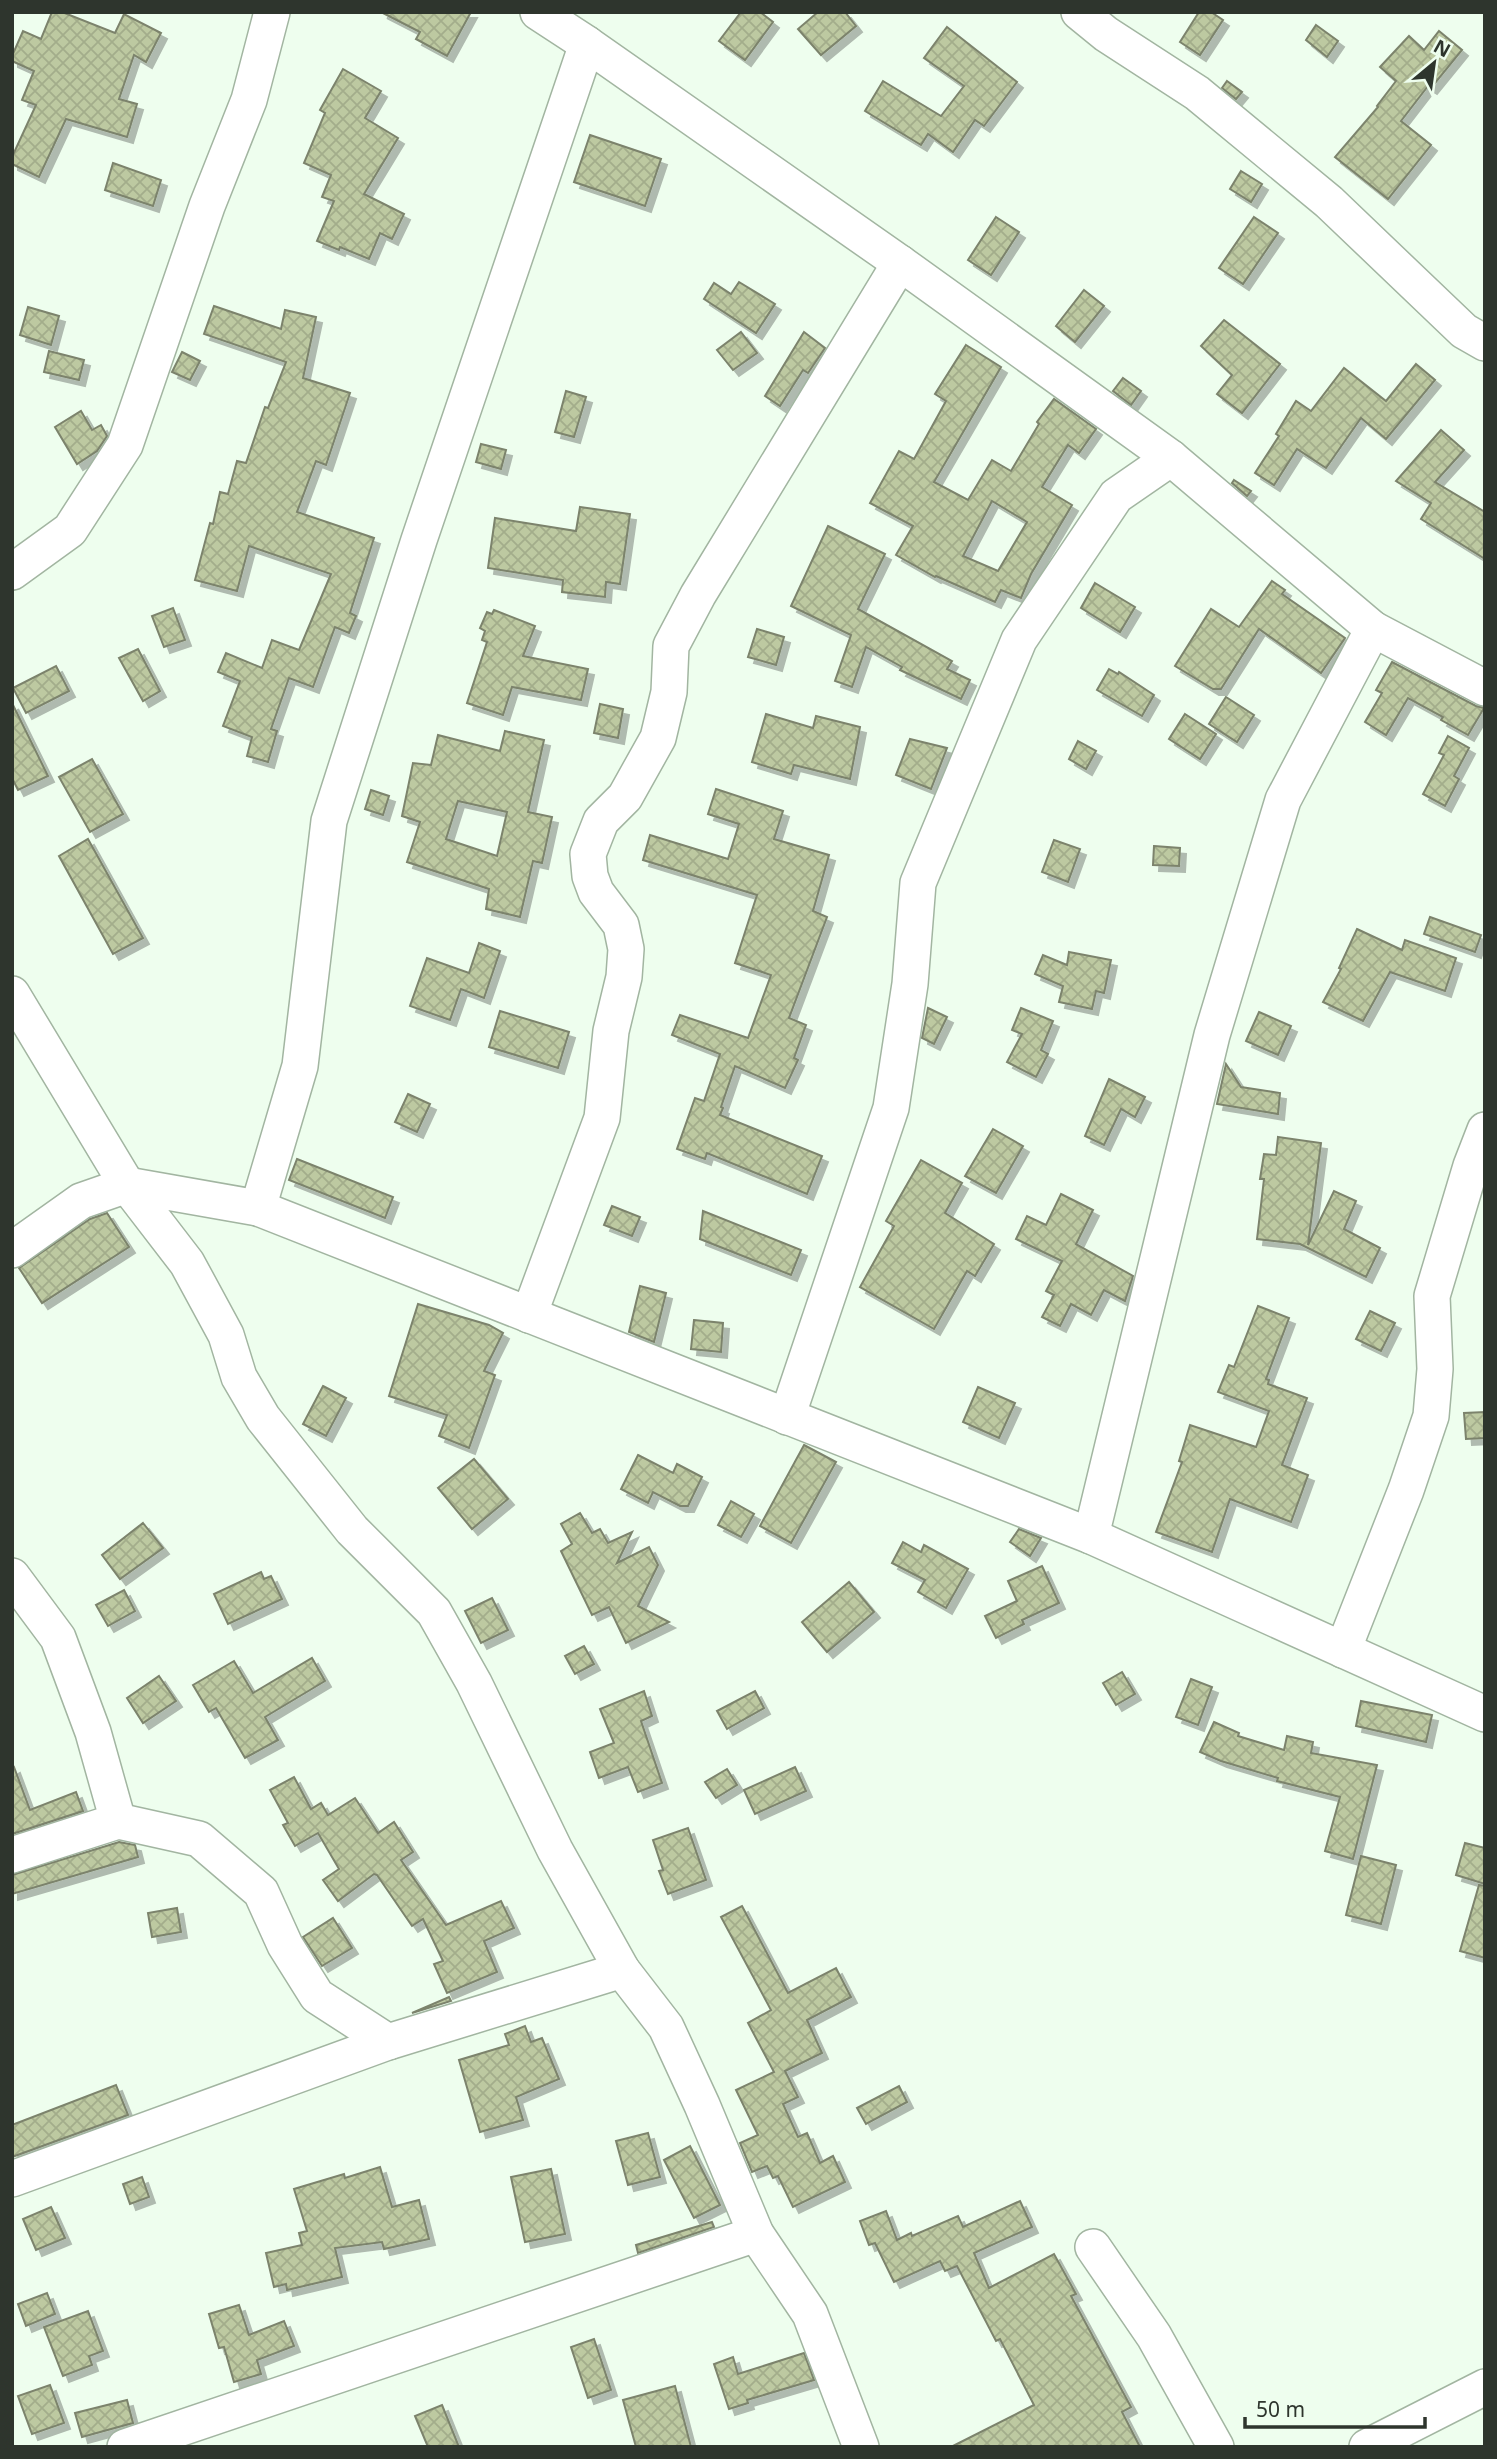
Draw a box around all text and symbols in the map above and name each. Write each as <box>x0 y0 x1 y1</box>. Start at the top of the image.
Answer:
north arrow <box>1399 28 1469 98</box>
text: N <box>1429 33 1455 63</box>
scale bar <box>1245 2386 1425 2430</box>
text: 50 m <box>1256 2395 1305 2423</box>

